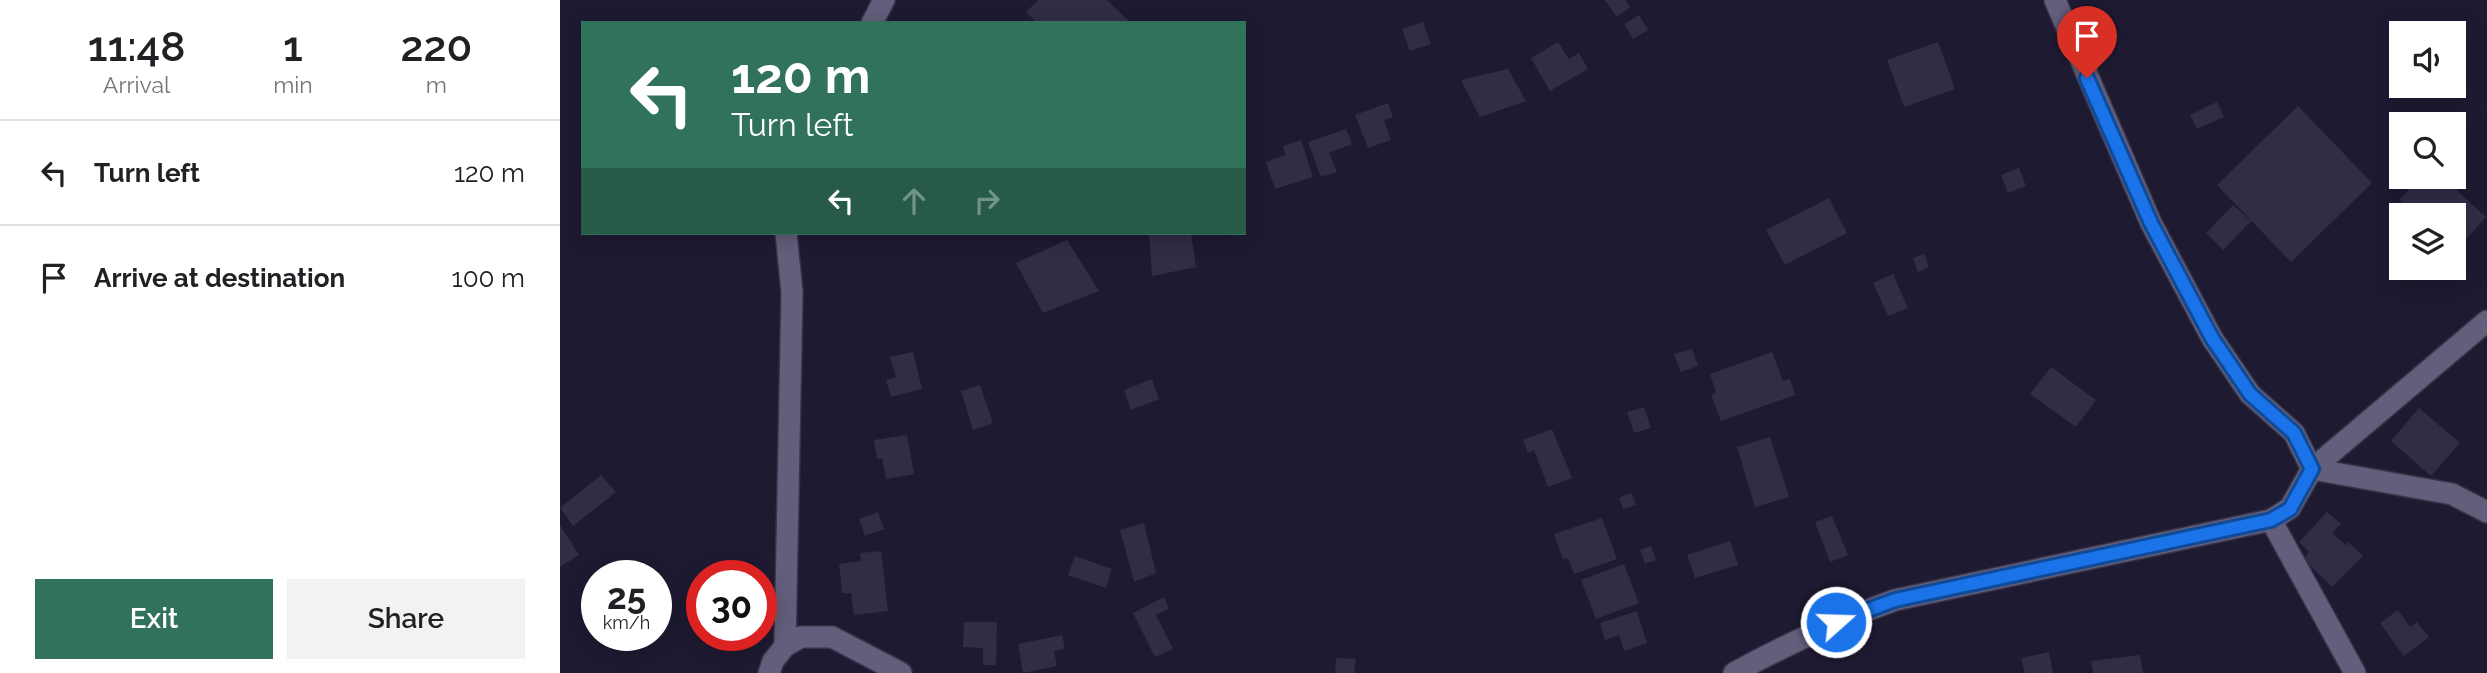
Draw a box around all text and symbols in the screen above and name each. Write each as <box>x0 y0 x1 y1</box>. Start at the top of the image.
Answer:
pin <box>2057 6 2117 78</box>
icon: arrive <box>2068 17 2106 55</box>
map controls <box>2389 21 2466 280</box>
button: sound <box>2389 21 2466 98</box>
text: 11:48 <box>88 22 186 71</box>
text: 1 <box>283 22 303 71</box>
text: 220 <box>400 22 472 71</box>
text: 120 m <box>731 47 870 104</box>
icon: left <box>616 49 707 140</box>
text: Arrival <box>103 71 170 98</box>
text: min <box>273 71 313 98</box>
text: m <box>426 71 447 98</box>
text: Turn left <box>731 106 853 143</box>
button: search <box>2389 112 2466 189</box>
icon: left <box>35 154 73 192</box>
text: Turn left <box>94 158 200 188</box>
text: 120 m <box>454 158 525 188</box>
icon: left <box>822 182 860 220</box>
icon: ahead <box>895 182 933 220</box>
icon: right <box>968 182 1006 220</box>
button: layers <box>2389 203 2466 280</box>
icon: arrive <box>35 259 73 297</box>
text: Arrive at destination <box>94 263 345 293</box>
text: 100 m <box>452 263 525 293</box>
speed limit sign: 30 <box>686 560 777 651</box>
text: 25 <box>607 576 646 617</box>
button: Exit <box>35 579 273 659</box>
button: Share <box>287 579 525 659</box>
position arrow <box>1799 585 1873 659</box>
text: km/h <box>603 612 650 633</box>

